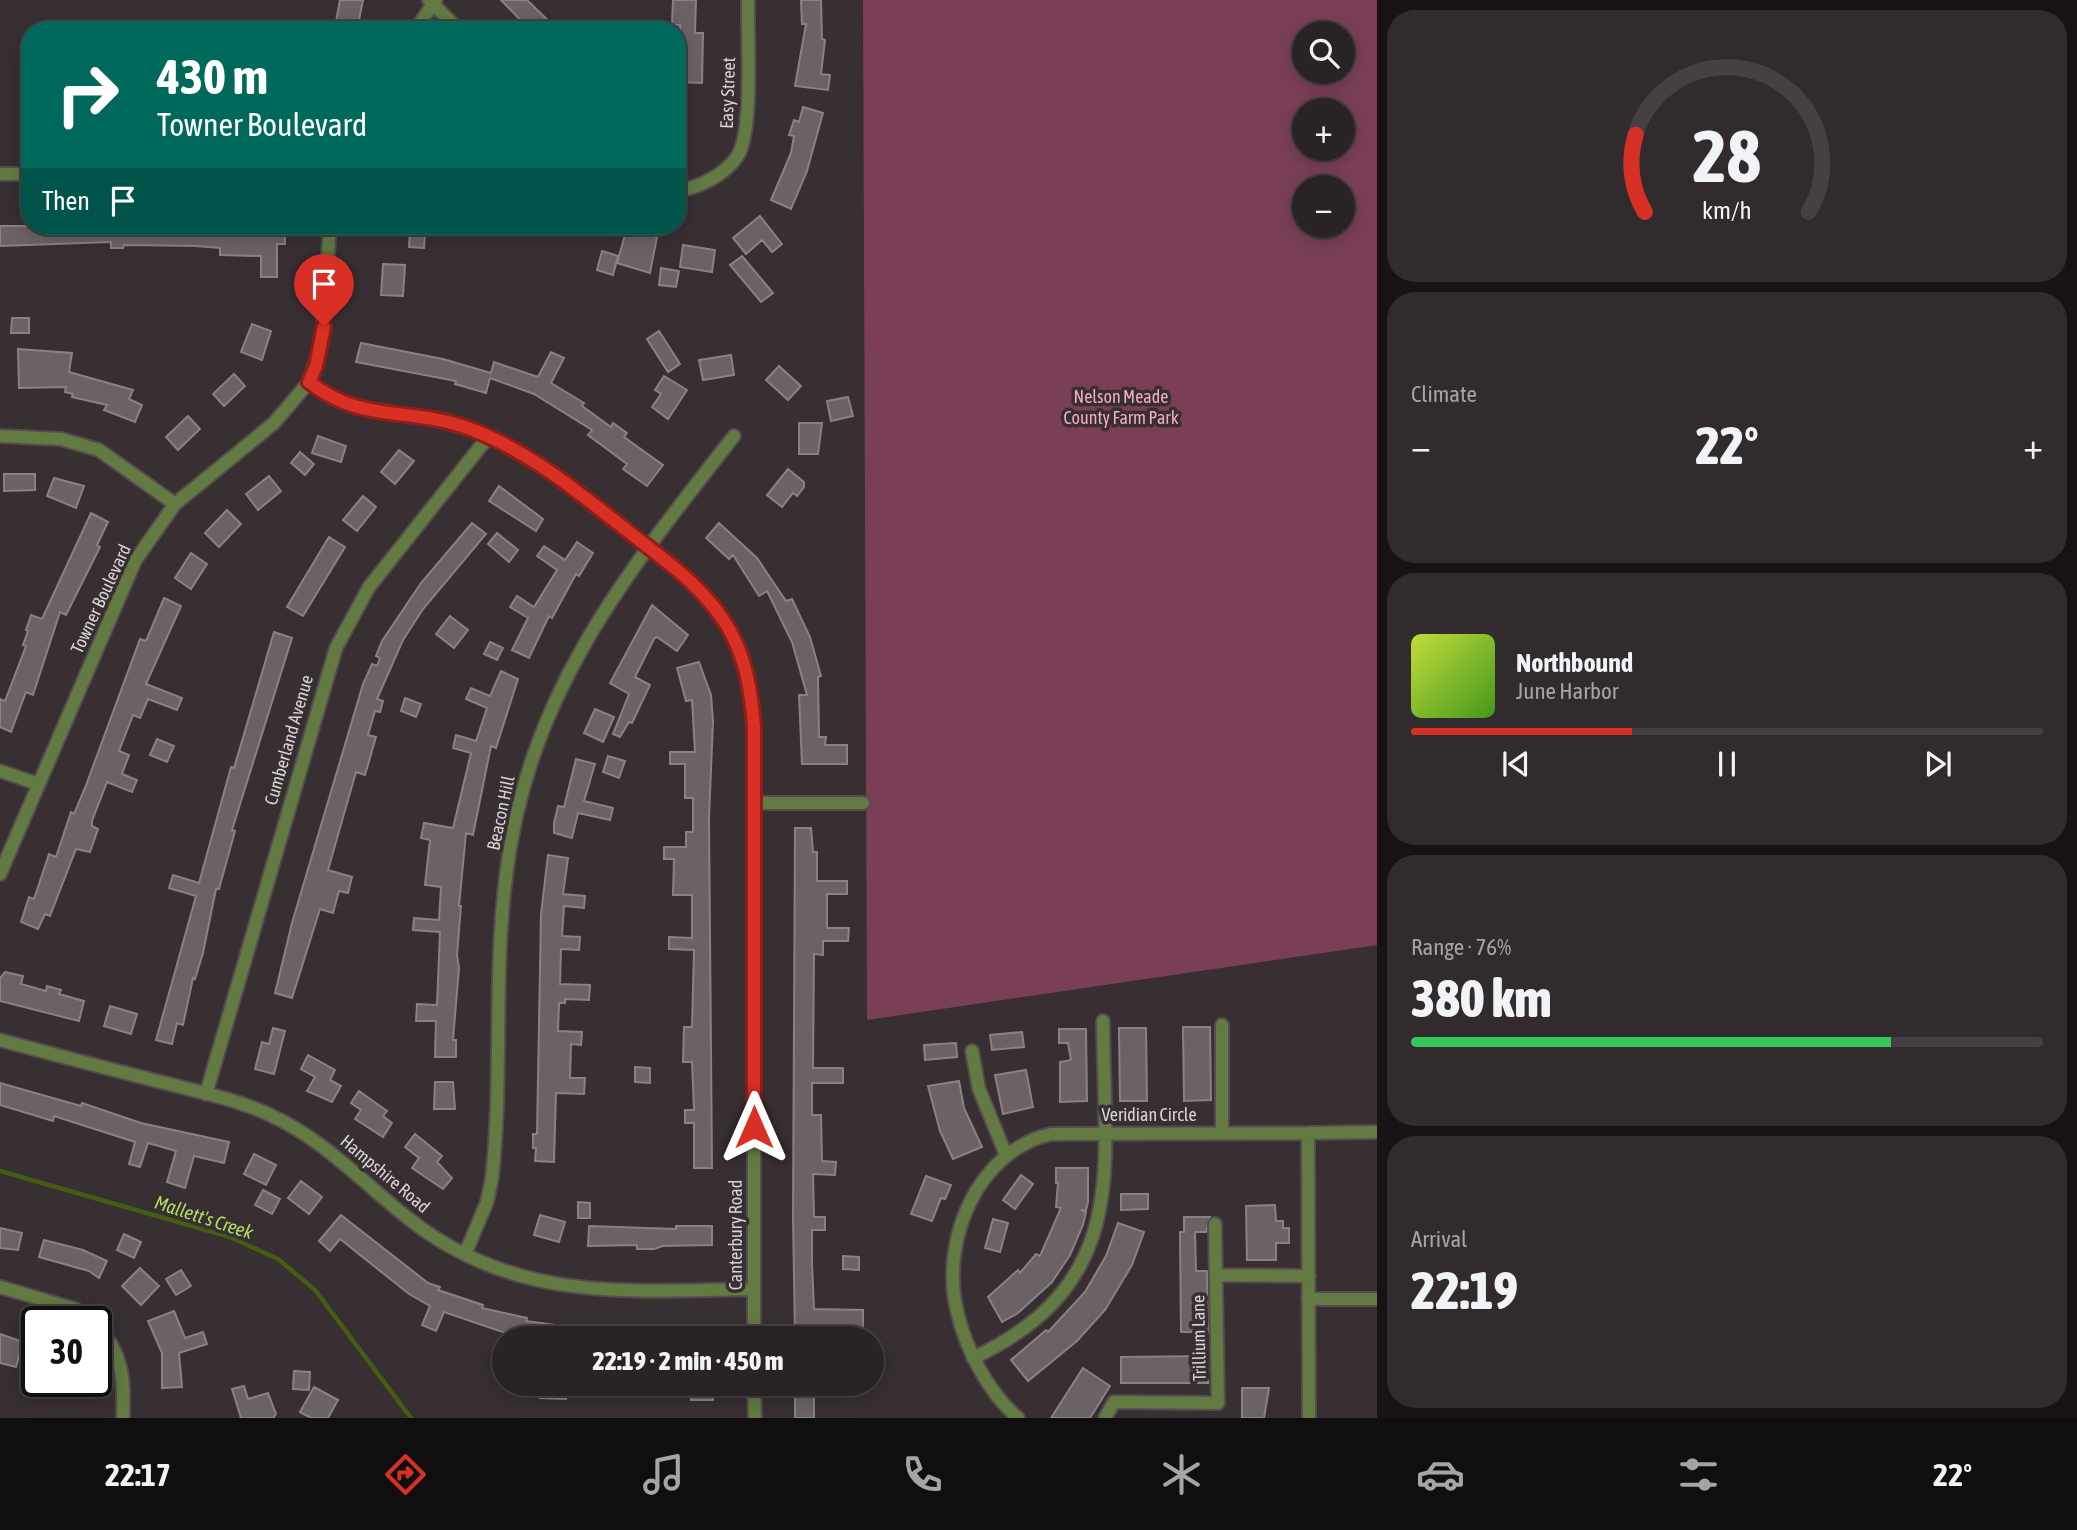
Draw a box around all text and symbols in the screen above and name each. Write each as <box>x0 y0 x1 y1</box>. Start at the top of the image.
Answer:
map controls <box>1292 21 1355 238</box>
button: search <box>1292 21 1355 84</box>
text: 430 m <box>157 48 268 104</box>
icon: right <box>42 49 133 140</box>
street label: Easy Street <box>716 57 739 129</box>
button: + <box>1292 98 1355 161</box>
text: Towner Boulevard <box>157 106 367 143</box>
text: 28 <box>1693 114 1761 197</box>
button: − <box>1292 175 1355 238</box>
icon: arrive <box>104 182 142 220</box>
text: Then <box>42 186 90 216</box>
text: km/h <box>1702 196 1752 224</box>
pin <box>294 254 354 326</box>
icon: arrive <box>305 265 343 303</box>
text: Climate <box>1411 381 1477 407</box>
park label: Nelson Meade County Farm Park <box>1063 386 1179 428</box>
text: 22° <box>1695 415 1759 475</box>
text: − <box>1411 424 1431 467</box>
text: + <box>2023 424 2043 467</box>
street label: Towner Boulevard <box>66 541 135 657</box>
text: Northbound <box>1516 648 1633 678</box>
street label: Cumberland Avenue <box>260 672 317 807</box>
text: June Harbor <box>1516 678 1619 704</box>
icon: previous <box>1497 745 1535 783</box>
icon: pause <box>1708 745 1746 783</box>
icon: next <box>1919 745 1957 783</box>
street label: Beacon Hill <box>482 774 519 852</box>
text: Range · 76% <box>1411 934 1511 960</box>
text: 380 km <box>1411 968 1552 1028</box>
position arrow <box>717 1090 791 1164</box>
street label: Veridian Circle <box>1101 1104 1197 1125</box>
street label: Hampshire Road <box>336 1130 434 1217</box>
street label: Canterbury Road <box>725 1180 746 1290</box>
water label: Mallett's Creek <box>152 1191 257 1243</box>
text: Arrival <box>1411 1226 1467 1252</box>
text: 22:19 <box>1411 1260 1518 1320</box>
street label: Trillium Lane <box>1187 1295 1210 1381</box>
speed limit sign: 30 <box>21 1306 112 1397</box>
text: 22:19 · 2 min · 450 m <box>593 1346 783 1376</box>
icon: directions <box>381 1450 430 1499</box>
icon: music <box>639 1450 688 1499</box>
icon: phone <box>898 1450 947 1499</box>
icon: climate <box>1157 1450 1206 1499</box>
icon: car <box>1416 1450 1465 1499</box>
icon: filters <box>1674 1450 1723 1499</box>
text: 22:17 <box>105 1456 171 1493</box>
text: 22° <box>1933 1456 1972 1493</box>

